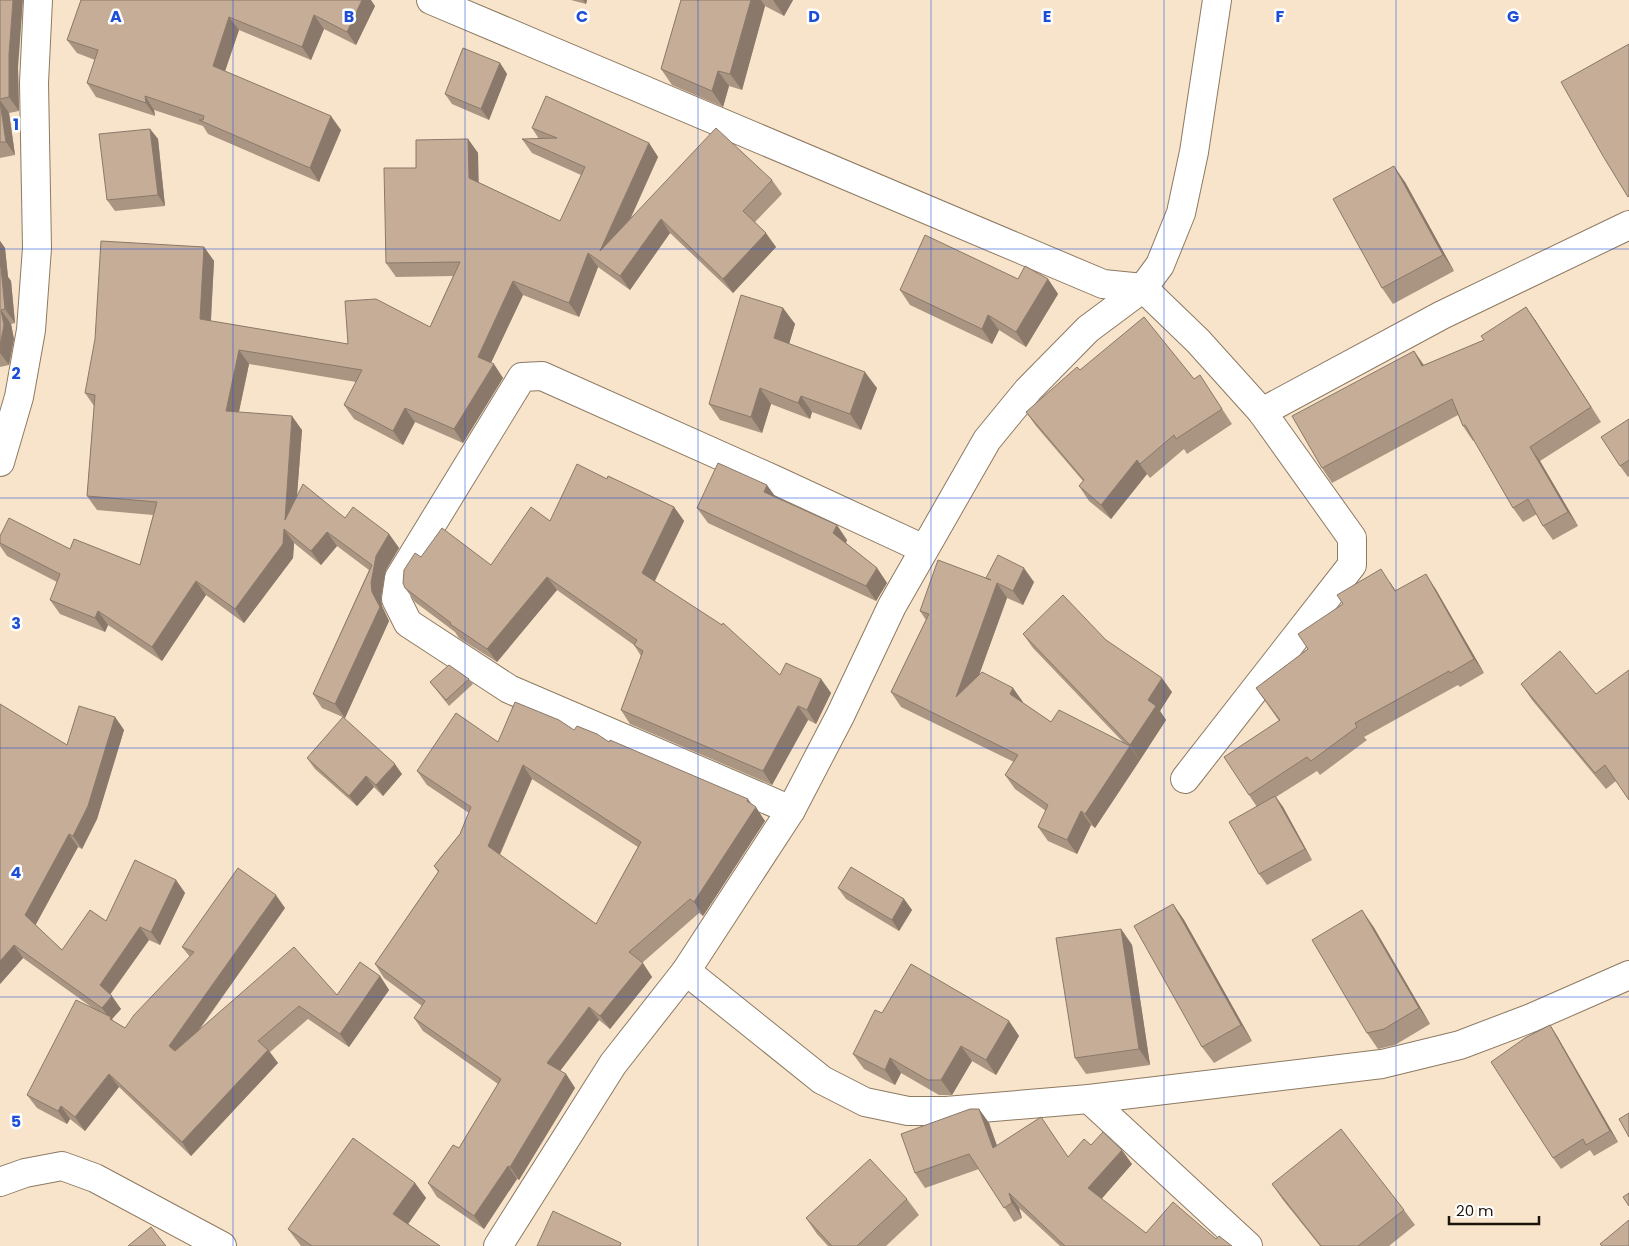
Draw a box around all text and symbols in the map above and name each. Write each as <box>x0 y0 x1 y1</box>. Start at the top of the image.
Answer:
text: A <box>110 5 122 28</box>
text: B <box>344 5 354 28</box>
text: C <box>576 5 588 28</box>
text: D <box>808 5 820 28</box>
text: E <box>1043 5 1051 28</box>
text: F <box>1276 5 1285 28</box>
text: G <box>1507 5 1519 28</box>
text: 1 <box>13 113 19 136</box>
text: 2 <box>11 362 21 385</box>
text: 3 <box>11 612 21 635</box>
text: 4 <box>11 861 22 884</box>
text: 5 <box>11 1110 21 1133</box>
scale bar <box>1449 1194 1539 1226</box>
text: 20 m <box>1456 1200 1494 1221</box>

